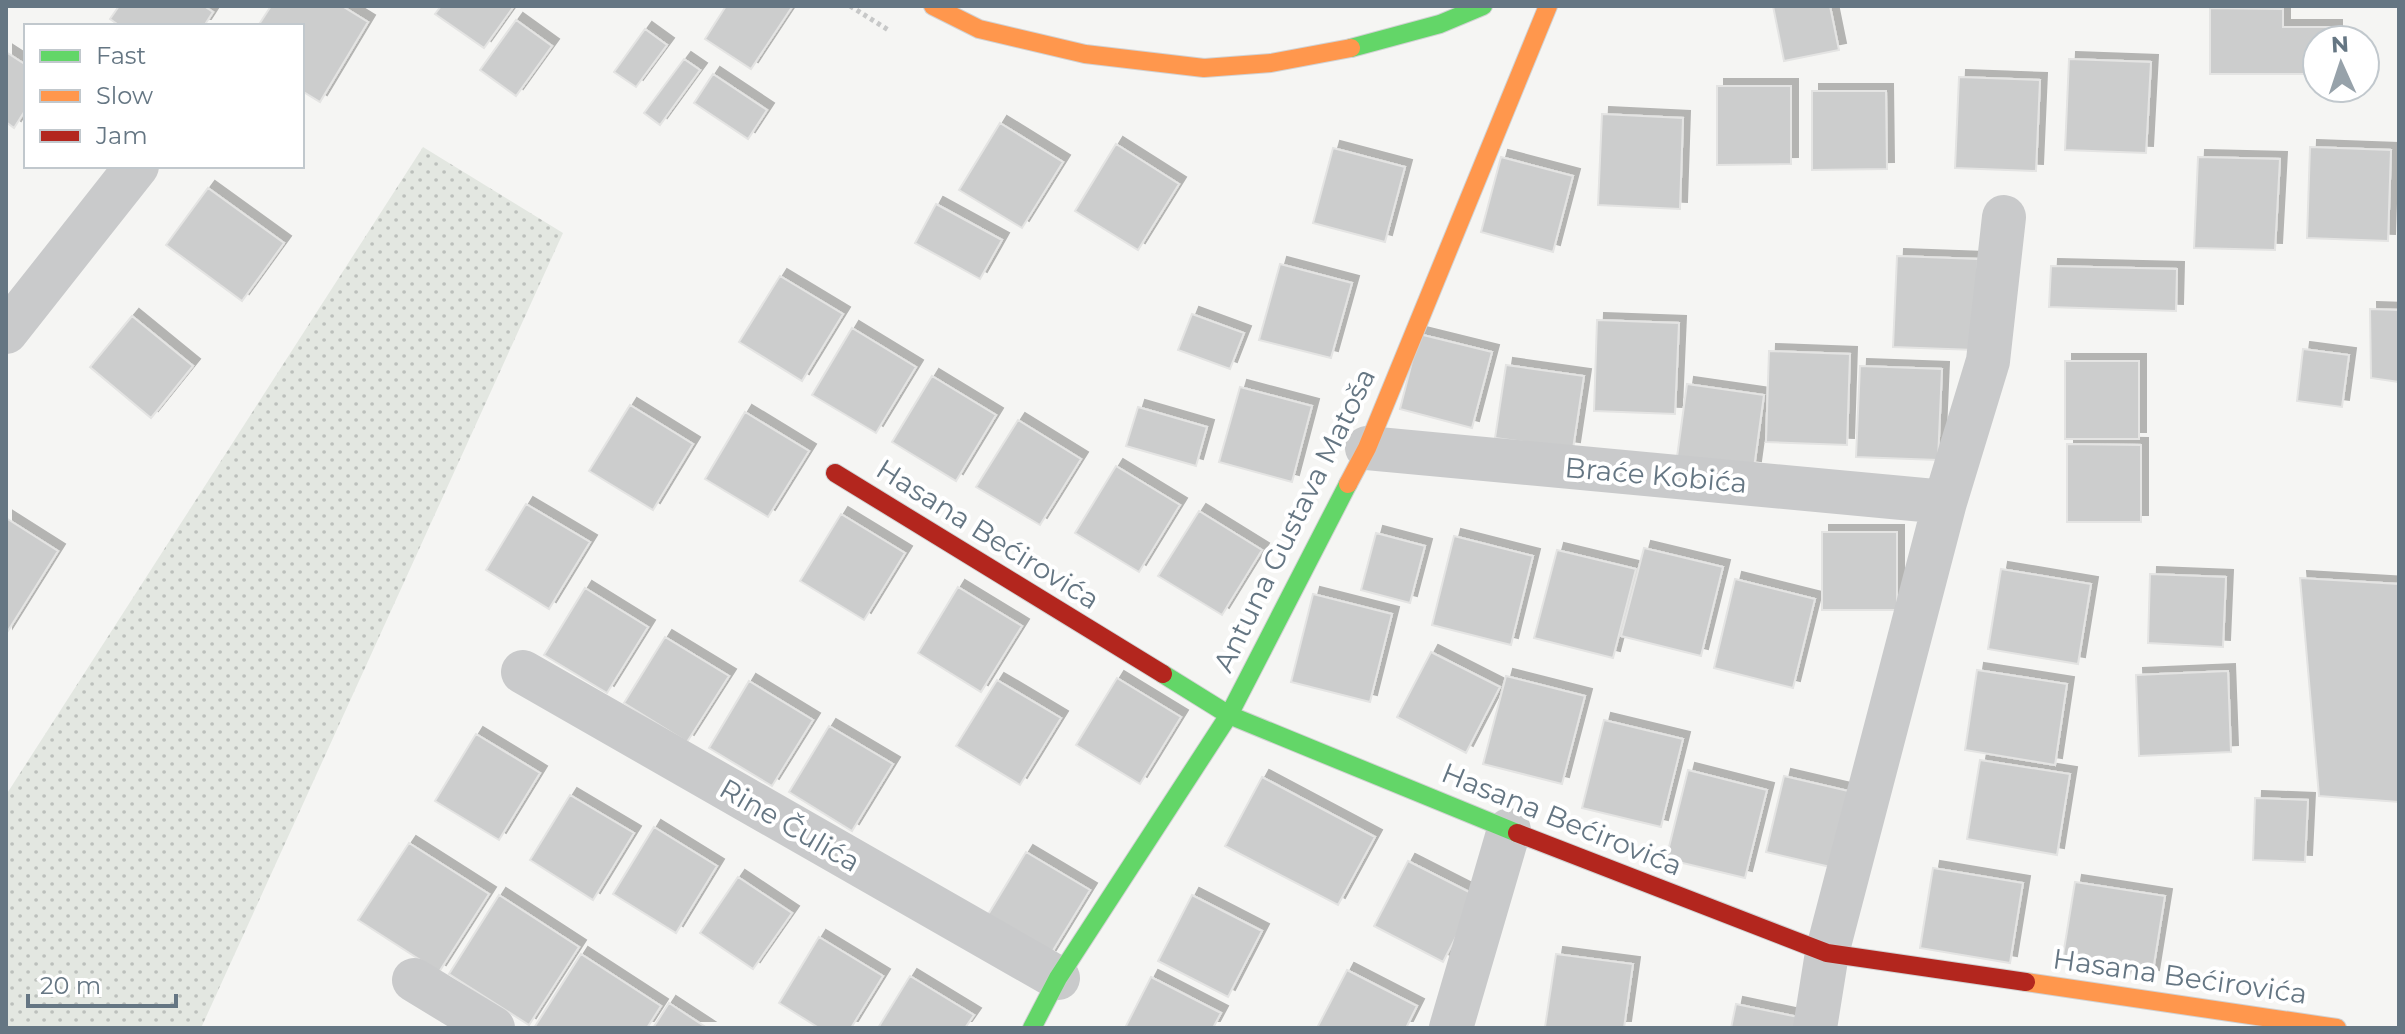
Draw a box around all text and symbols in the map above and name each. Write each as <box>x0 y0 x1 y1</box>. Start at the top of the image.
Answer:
legend <box>24 24 304 168</box>
north arrow <box>2301 24 2381 104</box>
text: N <box>2330 31 2350 58</box>
text: Fast <box>96 41 147 70</box>
text: Slow <box>96 81 153 110</box>
text: Jam <box>95 121 148 150</box>
street label: Antuna Gustava Matoša <box>1206 363 1382 677</box>
street label: Braće Kobića <box>1563 450 1749 500</box>
street label: Hasana Bećirovića <box>870 452 1106 616</box>
street label: Hasana Bećirovića <box>1437 755 1687 883</box>
street label: Rine Čulića <box>714 771 866 879</box>
street label: Hasana Bećirovića <box>2051 941 2309 1011</box>
scale bar <box>28 958 176 1008</box>
text: 20 m <box>40 971 101 1000</box>

